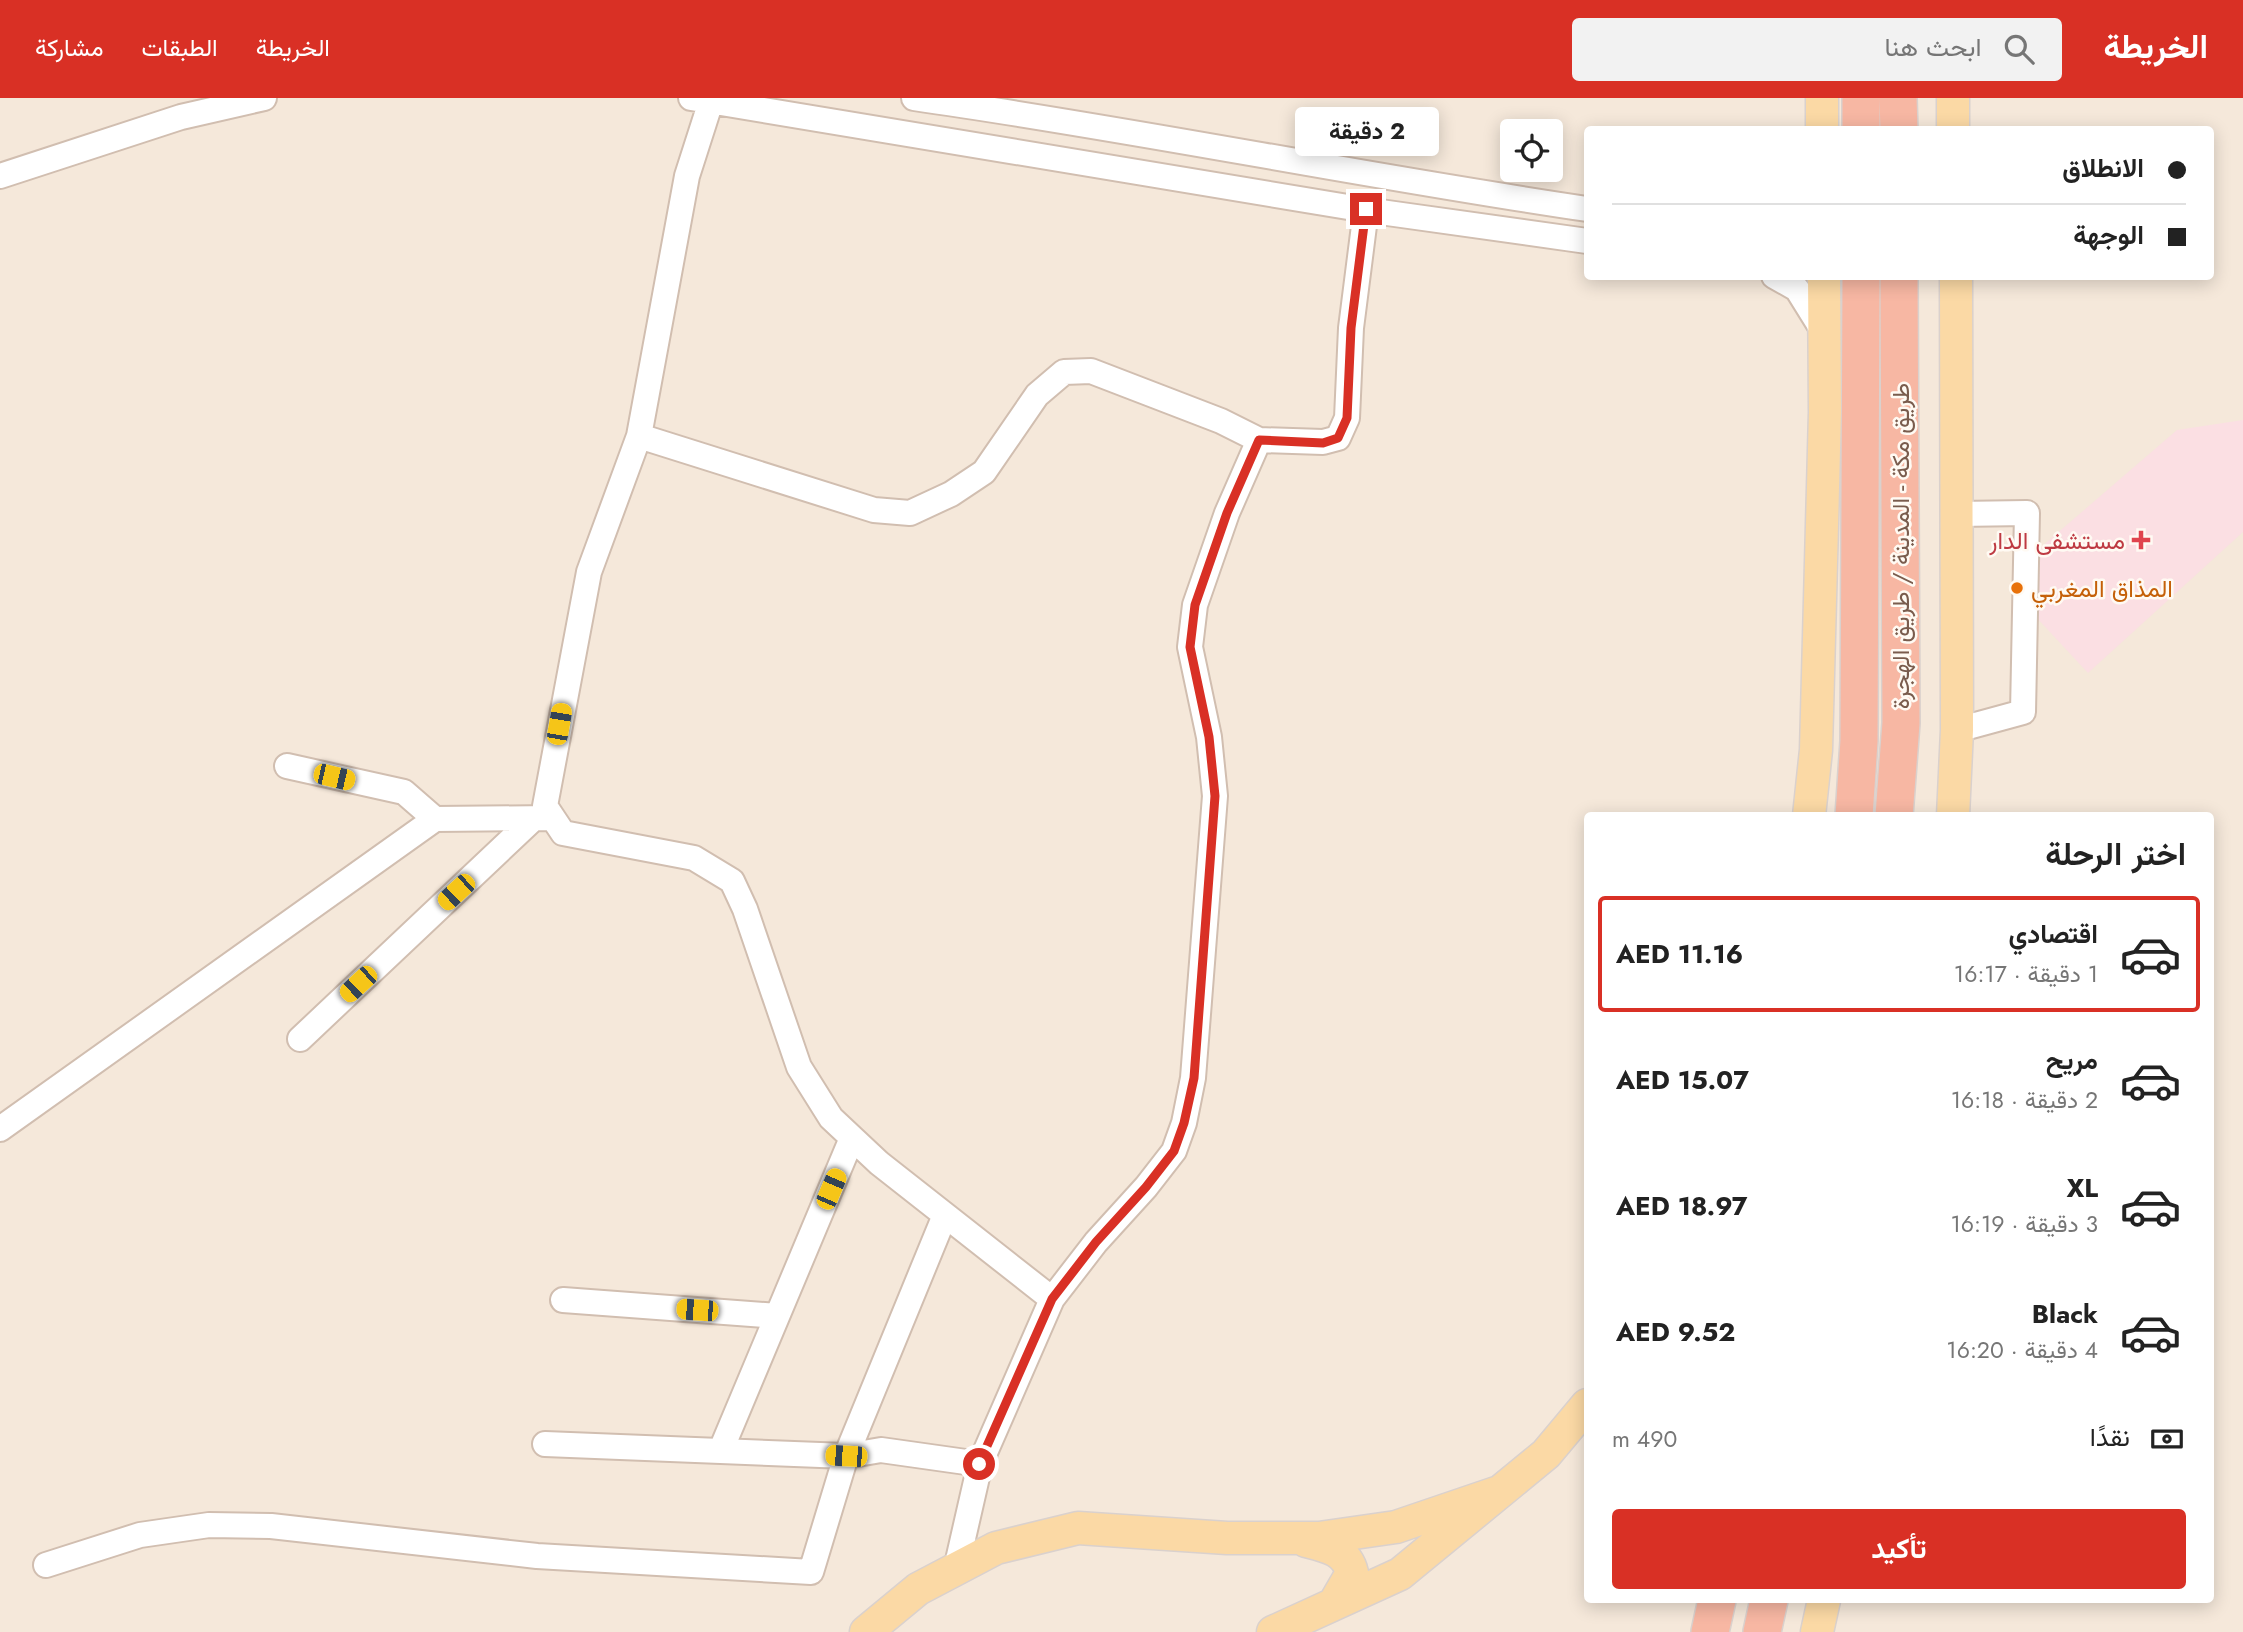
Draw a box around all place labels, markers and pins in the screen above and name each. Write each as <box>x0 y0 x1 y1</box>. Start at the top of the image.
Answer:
place label: مستشفى الدار <box>1988 523 2125 558</box>
marker: مستشفى الدار <box>2131 530 2151 550</box>
place label: المذاق المغربي <box>2031 571 2173 608</box>
marker: المذاق المغربي <box>2009 580 2025 596</box>

